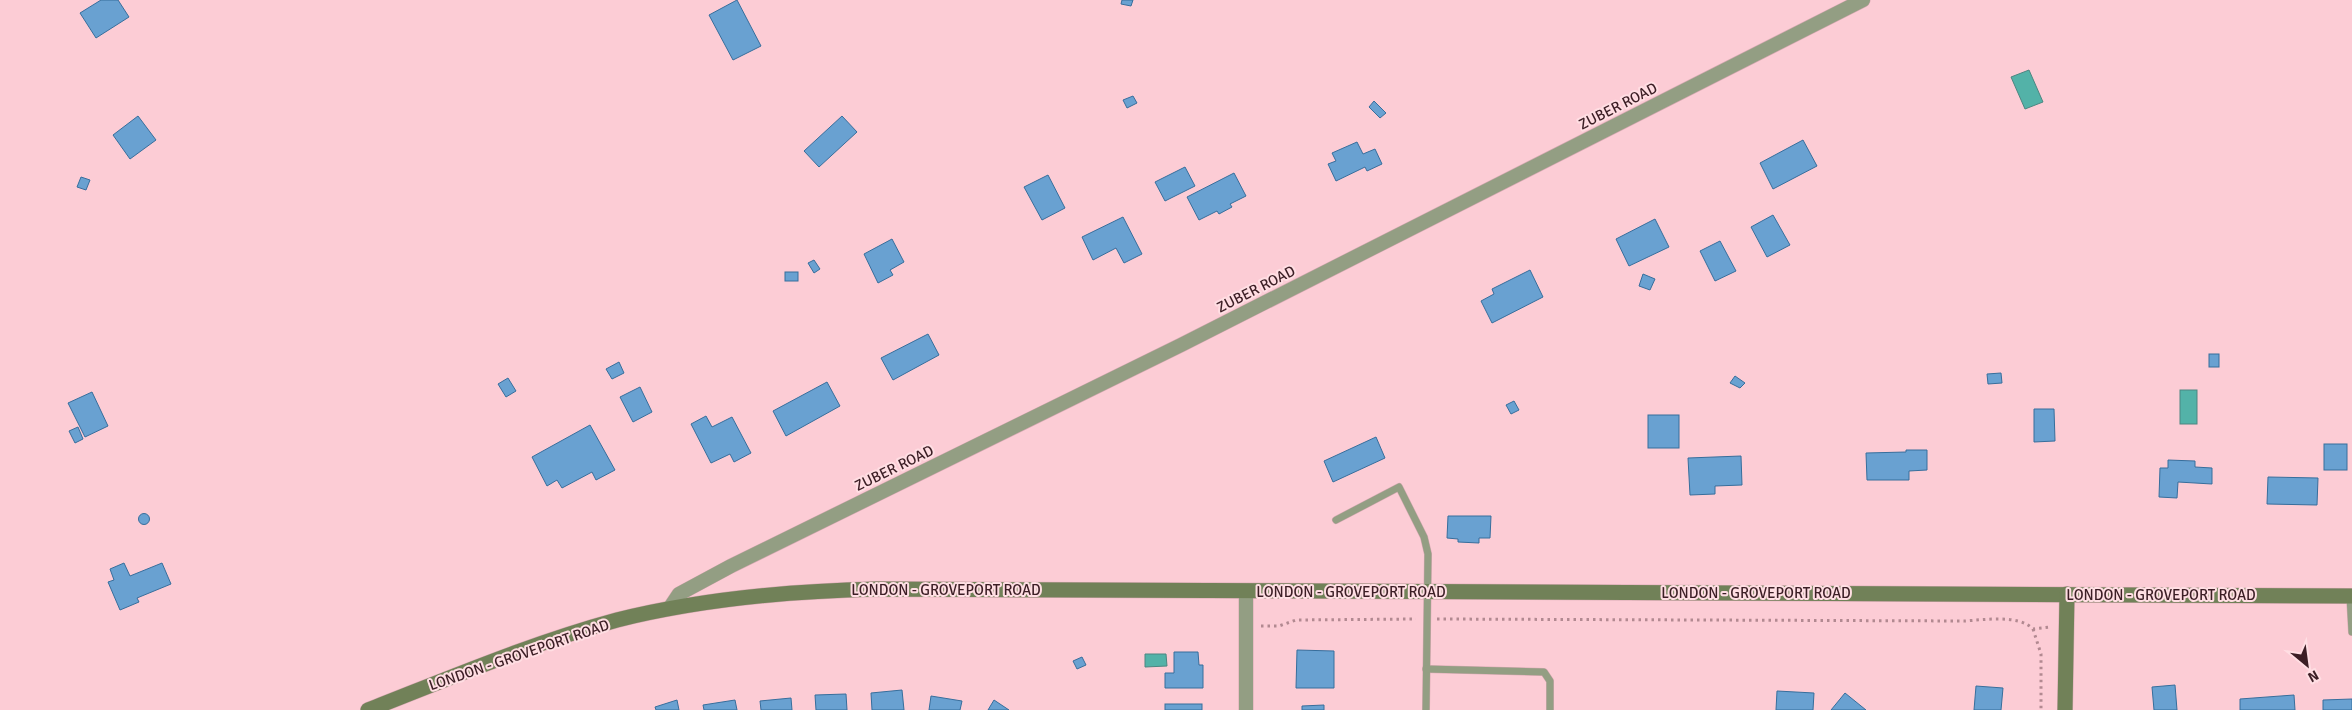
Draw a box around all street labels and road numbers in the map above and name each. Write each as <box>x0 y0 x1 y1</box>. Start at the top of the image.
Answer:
street label: ZUBER ROAD <box>1576 79 1660 133</box>
street label: ZUBER ROAD <box>1214 262 1298 316</box>
street label: ZUBER ROAD <box>852 441 936 495</box>
street label: LONDON - GROVEPORT ROAD <box>851 581 1041 599</box>
street label: LONDON - GROVEPORT ROAD <box>1256 583 1446 601</box>
street label: LONDON - GROVEPORT ROAD <box>1661 584 1851 602</box>
street label: LONDON - GROVEPORT ROAD <box>2066 586 2256 604</box>
street label: LONDON - GROVEPORT ROAD <box>426 616 612 694</box>

